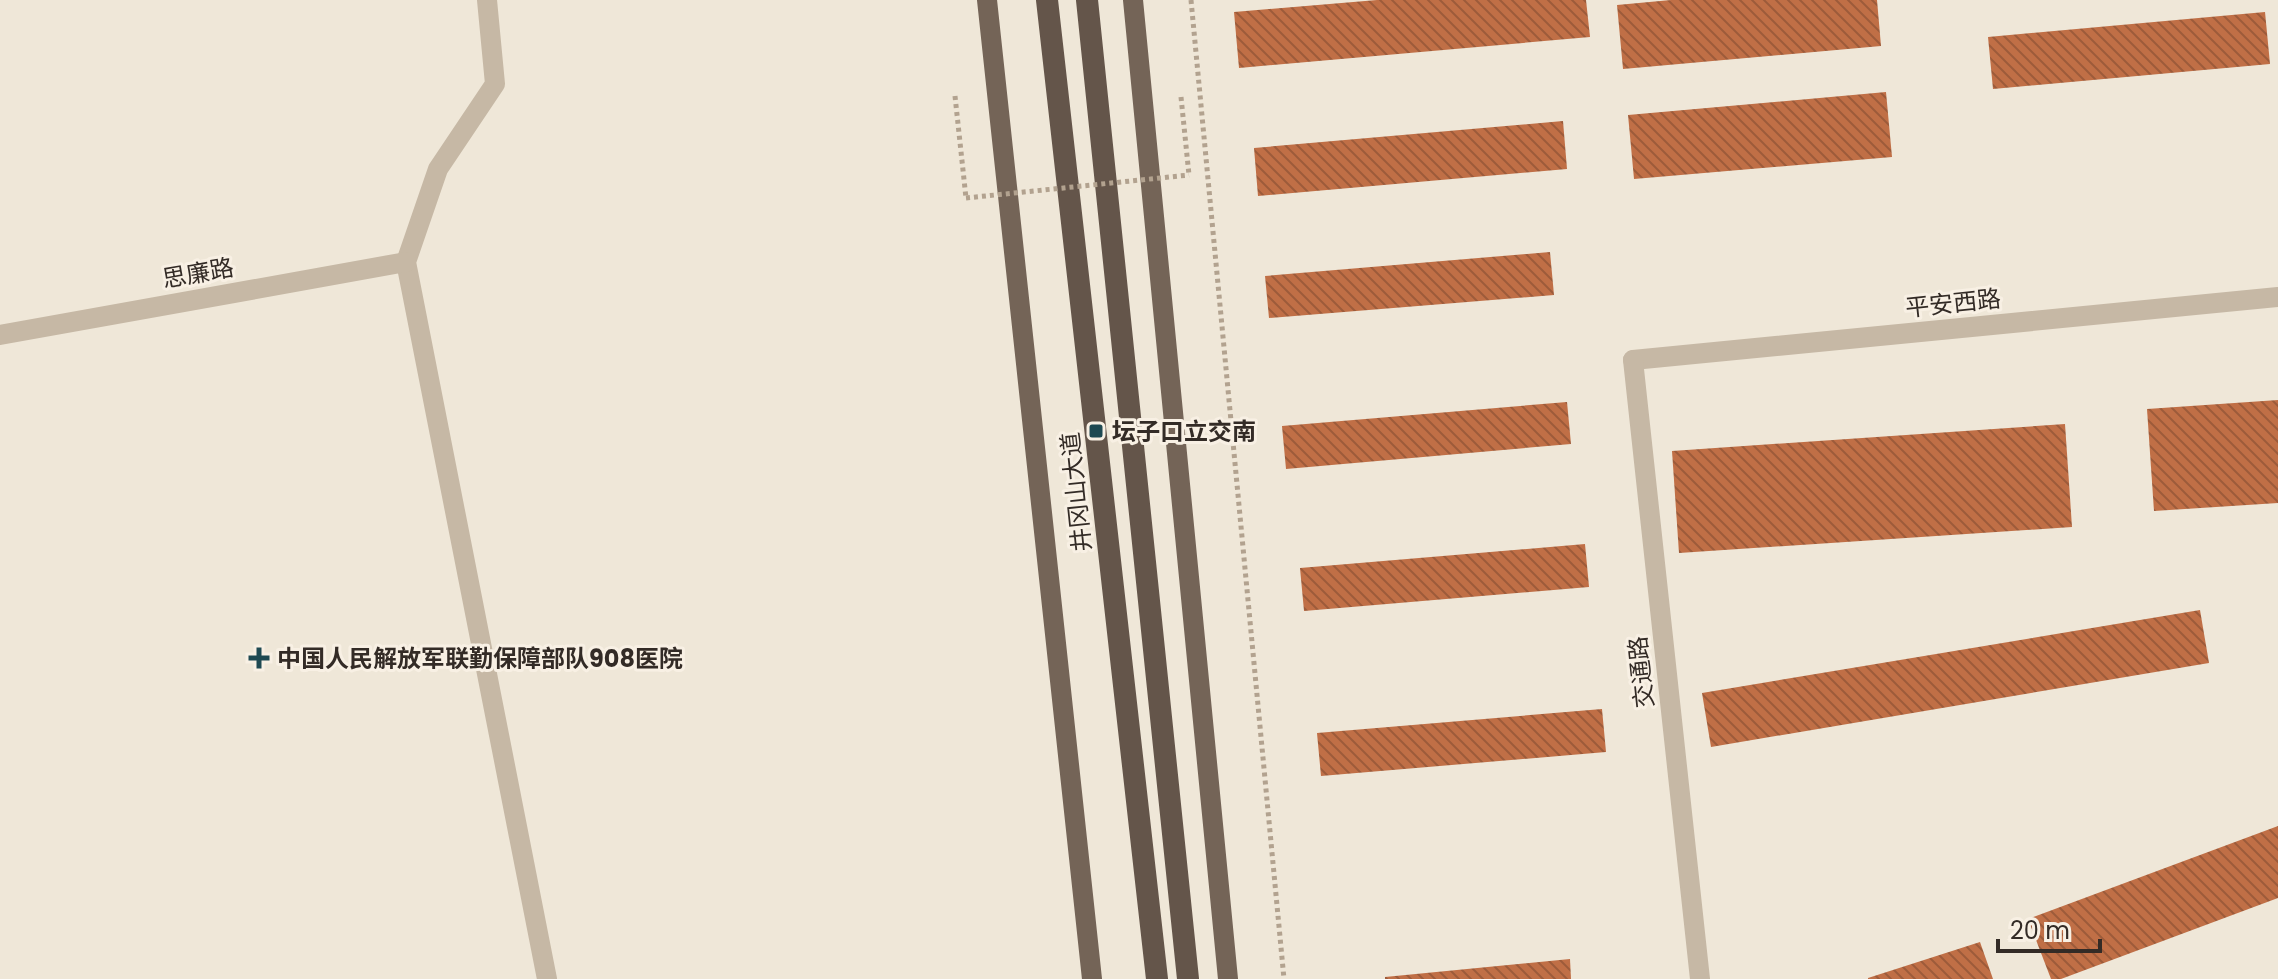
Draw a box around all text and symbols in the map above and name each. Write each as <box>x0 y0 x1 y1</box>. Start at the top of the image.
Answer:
street label: 思廉路 <box>160 250 236 296</box>
street label: 平安西路 <box>1904 282 2002 324</box>
place label: 坛子口立交南 <box>1112 415 1256 448</box>
marker: 坛子口立交南 <box>1087 422 1105 440</box>
street label: 井冈山大道 <box>1053 431 1099 553</box>
street label: 交通路 <box>1621 634 1661 710</box>
place label: 中国人民解放军联勤保障部队908医院 <box>277 642 683 675</box>
marker: 中国人民解放军联勤保障部队908医院 <box>248 647 270 669</box>
scale bar <box>1998 903 2100 953</box>
text: 20 m <box>2010 914 2070 947</box>

